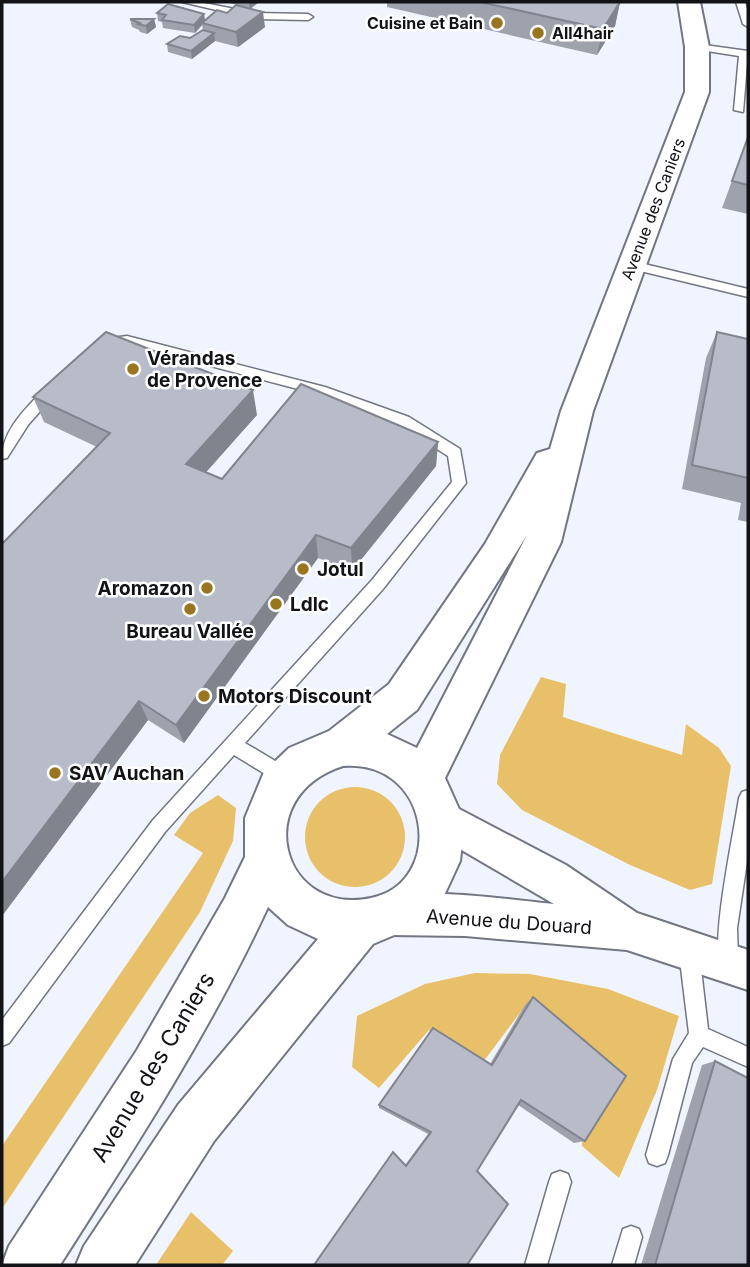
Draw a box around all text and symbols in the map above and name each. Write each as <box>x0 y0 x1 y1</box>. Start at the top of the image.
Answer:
place label: Cuisine et Bain <box>367 13 483 33</box>
marker: Cuisine et Bain <box>489 15 505 31</box>
place label: All4hair <box>552 23 614 43</box>
marker: All4hair <box>530 25 546 41</box>
street label: Avenue des Caniers <box>617 135 689 283</box>
place label: Vérandas de Provence <box>147 347 262 392</box>
marker: Vérandas de Provence <box>125 361 141 377</box>
place label: Jotul <box>317 558 364 581</box>
marker: Jotul <box>295 561 311 577</box>
place label: Aromazon <box>98 577 193 600</box>
marker: Aromazon <box>199 580 215 596</box>
place label: Ldlc <box>290 593 329 616</box>
marker: Ldlc <box>268 596 284 612</box>
marker: Bureau Vallée <box>182 601 198 617</box>
place label: Bureau Vallée <box>126 620 254 643</box>
place label: Motors Discount <box>218 685 372 708</box>
marker: Motors Discount <box>196 688 212 704</box>
place label: SAV Auchan <box>69 762 184 785</box>
marker: SAV Auchan <box>47 765 63 781</box>
street label: Avenue du Douard <box>426 905 592 939</box>
street label: Avenue des Caniers <box>85 967 221 1167</box>

